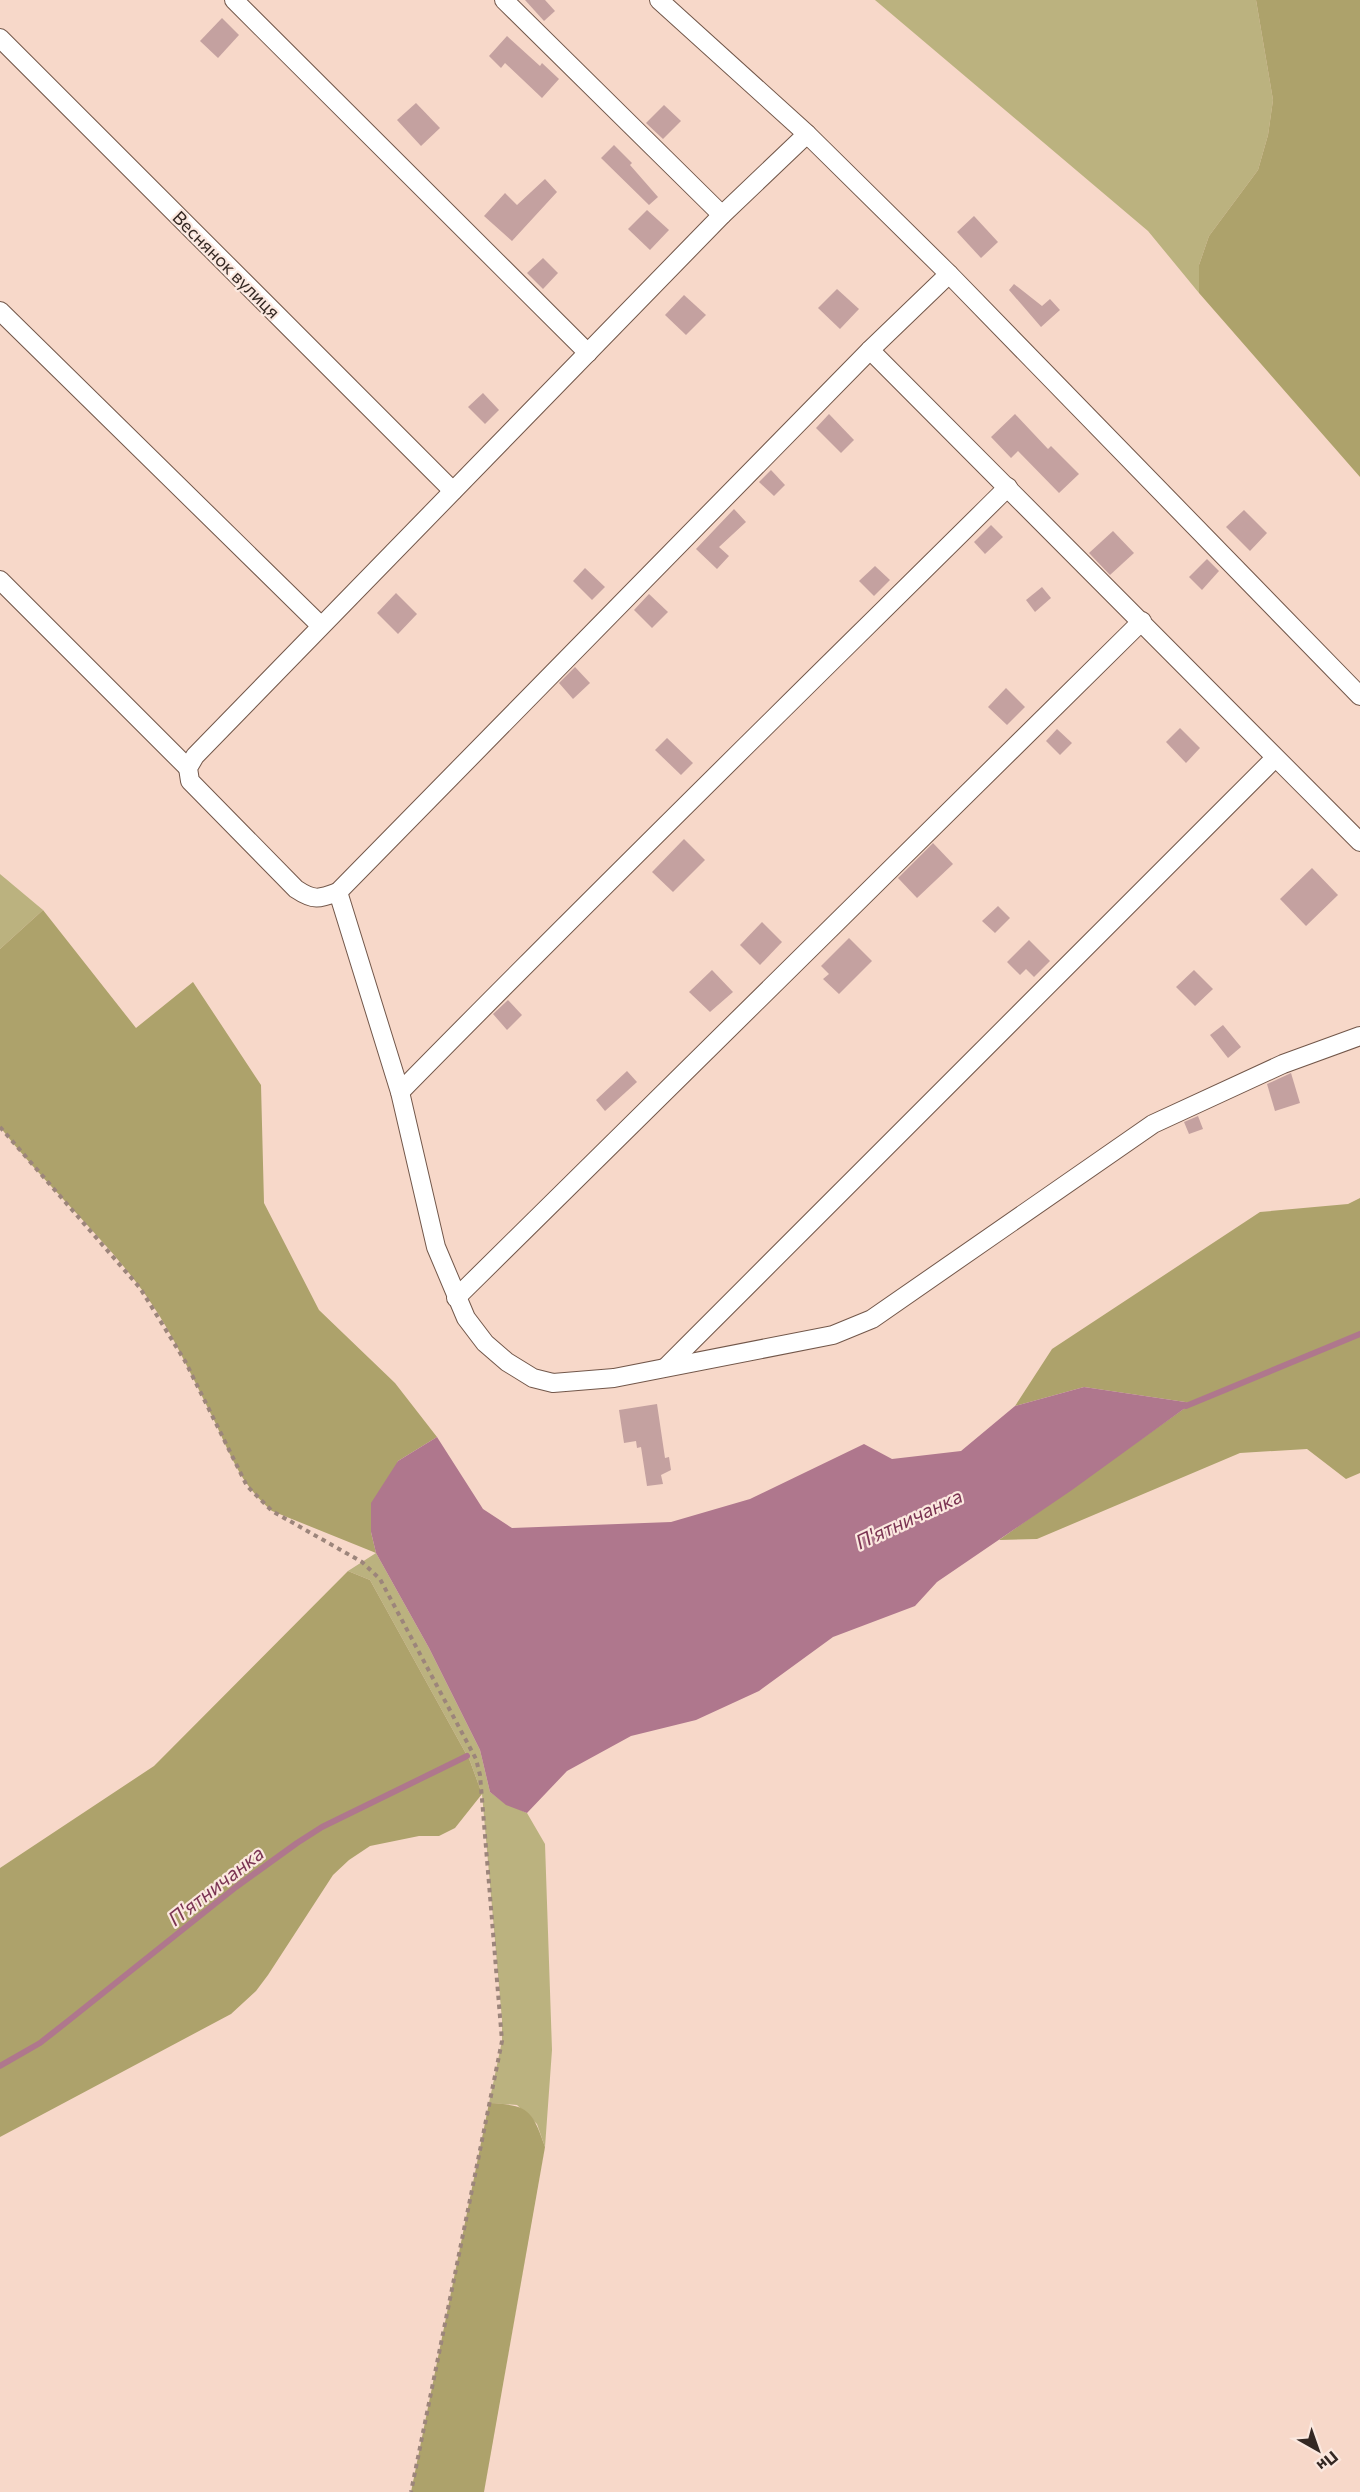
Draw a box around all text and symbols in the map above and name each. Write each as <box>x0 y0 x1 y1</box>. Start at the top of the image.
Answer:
street label: Веснянок вулиця <box>168 206 285 323</box>
water label: П'ятничанка <box>851 1483 966 1553</box>
water label: П'ятничанка <box>163 1840 268 1930</box>
north arrow <box>1288 2420 1348 2480</box>
text: Пн <box>1314 2448 1342 2476</box>

